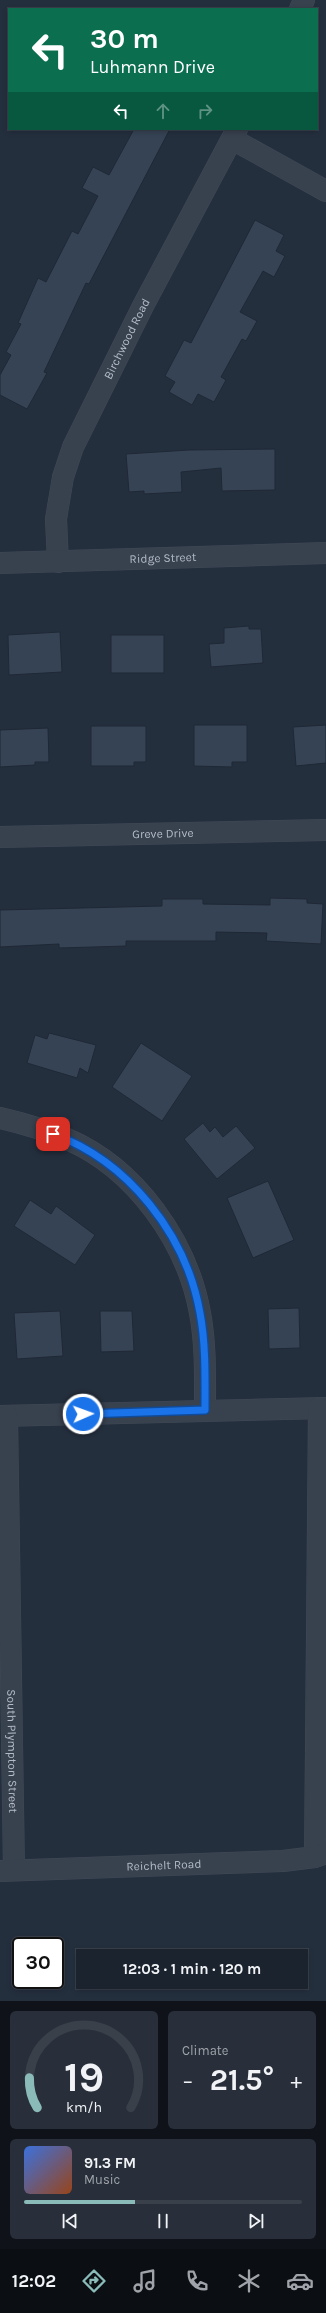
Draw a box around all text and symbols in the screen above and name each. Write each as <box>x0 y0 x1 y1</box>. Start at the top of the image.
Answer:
text: 30 m <box>90 22 159 55</box>
icon: left <box>24 24 76 76</box>
text: Luhmann Drive <box>90 56 215 78</box>
icon: left <box>110 100 132 122</box>
icon: ahead <box>152 100 174 122</box>
icon: right <box>194 100 216 122</box>
street label: Birchwood Road <box>101 296 153 382</box>
street label: Ridge Street <box>129 550 197 566</box>
street label: Greve Drive <box>132 826 194 841</box>
pin <box>36 1117 70 1151</box>
icon: arrive <box>42 1123 64 1145</box>
position arrow <box>62 1393 104 1435</box>
street label: South Plympton Street <box>4 1689 20 1813</box>
street label: Reichelt Road <box>126 1857 202 1874</box>
speed limit sign: 30 <box>12 1937 64 1989</box>
text: 12:03 · 1 min · 120 m <box>123 1960 261 1978</box>
text: Climate <box>182 2043 228 2058</box>
text: 19 <box>64 2053 104 2101</box>
text: 21.5° <box>210 2062 274 2098</box>
text: − <box>182 2068 194 2094</box>
text: + <box>290 2068 302 2094</box>
text: km/h <box>66 2099 102 2116</box>
text: 91.3 FM <box>84 2154 136 2172</box>
text: Music <box>84 2172 120 2187</box>
icon: previous <box>59 2210 81 2232</box>
icon: pause <box>152 2210 174 2232</box>
icon: next <box>245 2210 267 2232</box>
icon: directions <box>80 2267 108 2295</box>
icon: music <box>131 2267 159 2295</box>
icon: phone <box>183 2267 211 2295</box>
icon: climate <box>235 2267 263 2295</box>
icon: car <box>286 2267 314 2295</box>
text: 12:02 <box>12 2270 56 2292</box>

